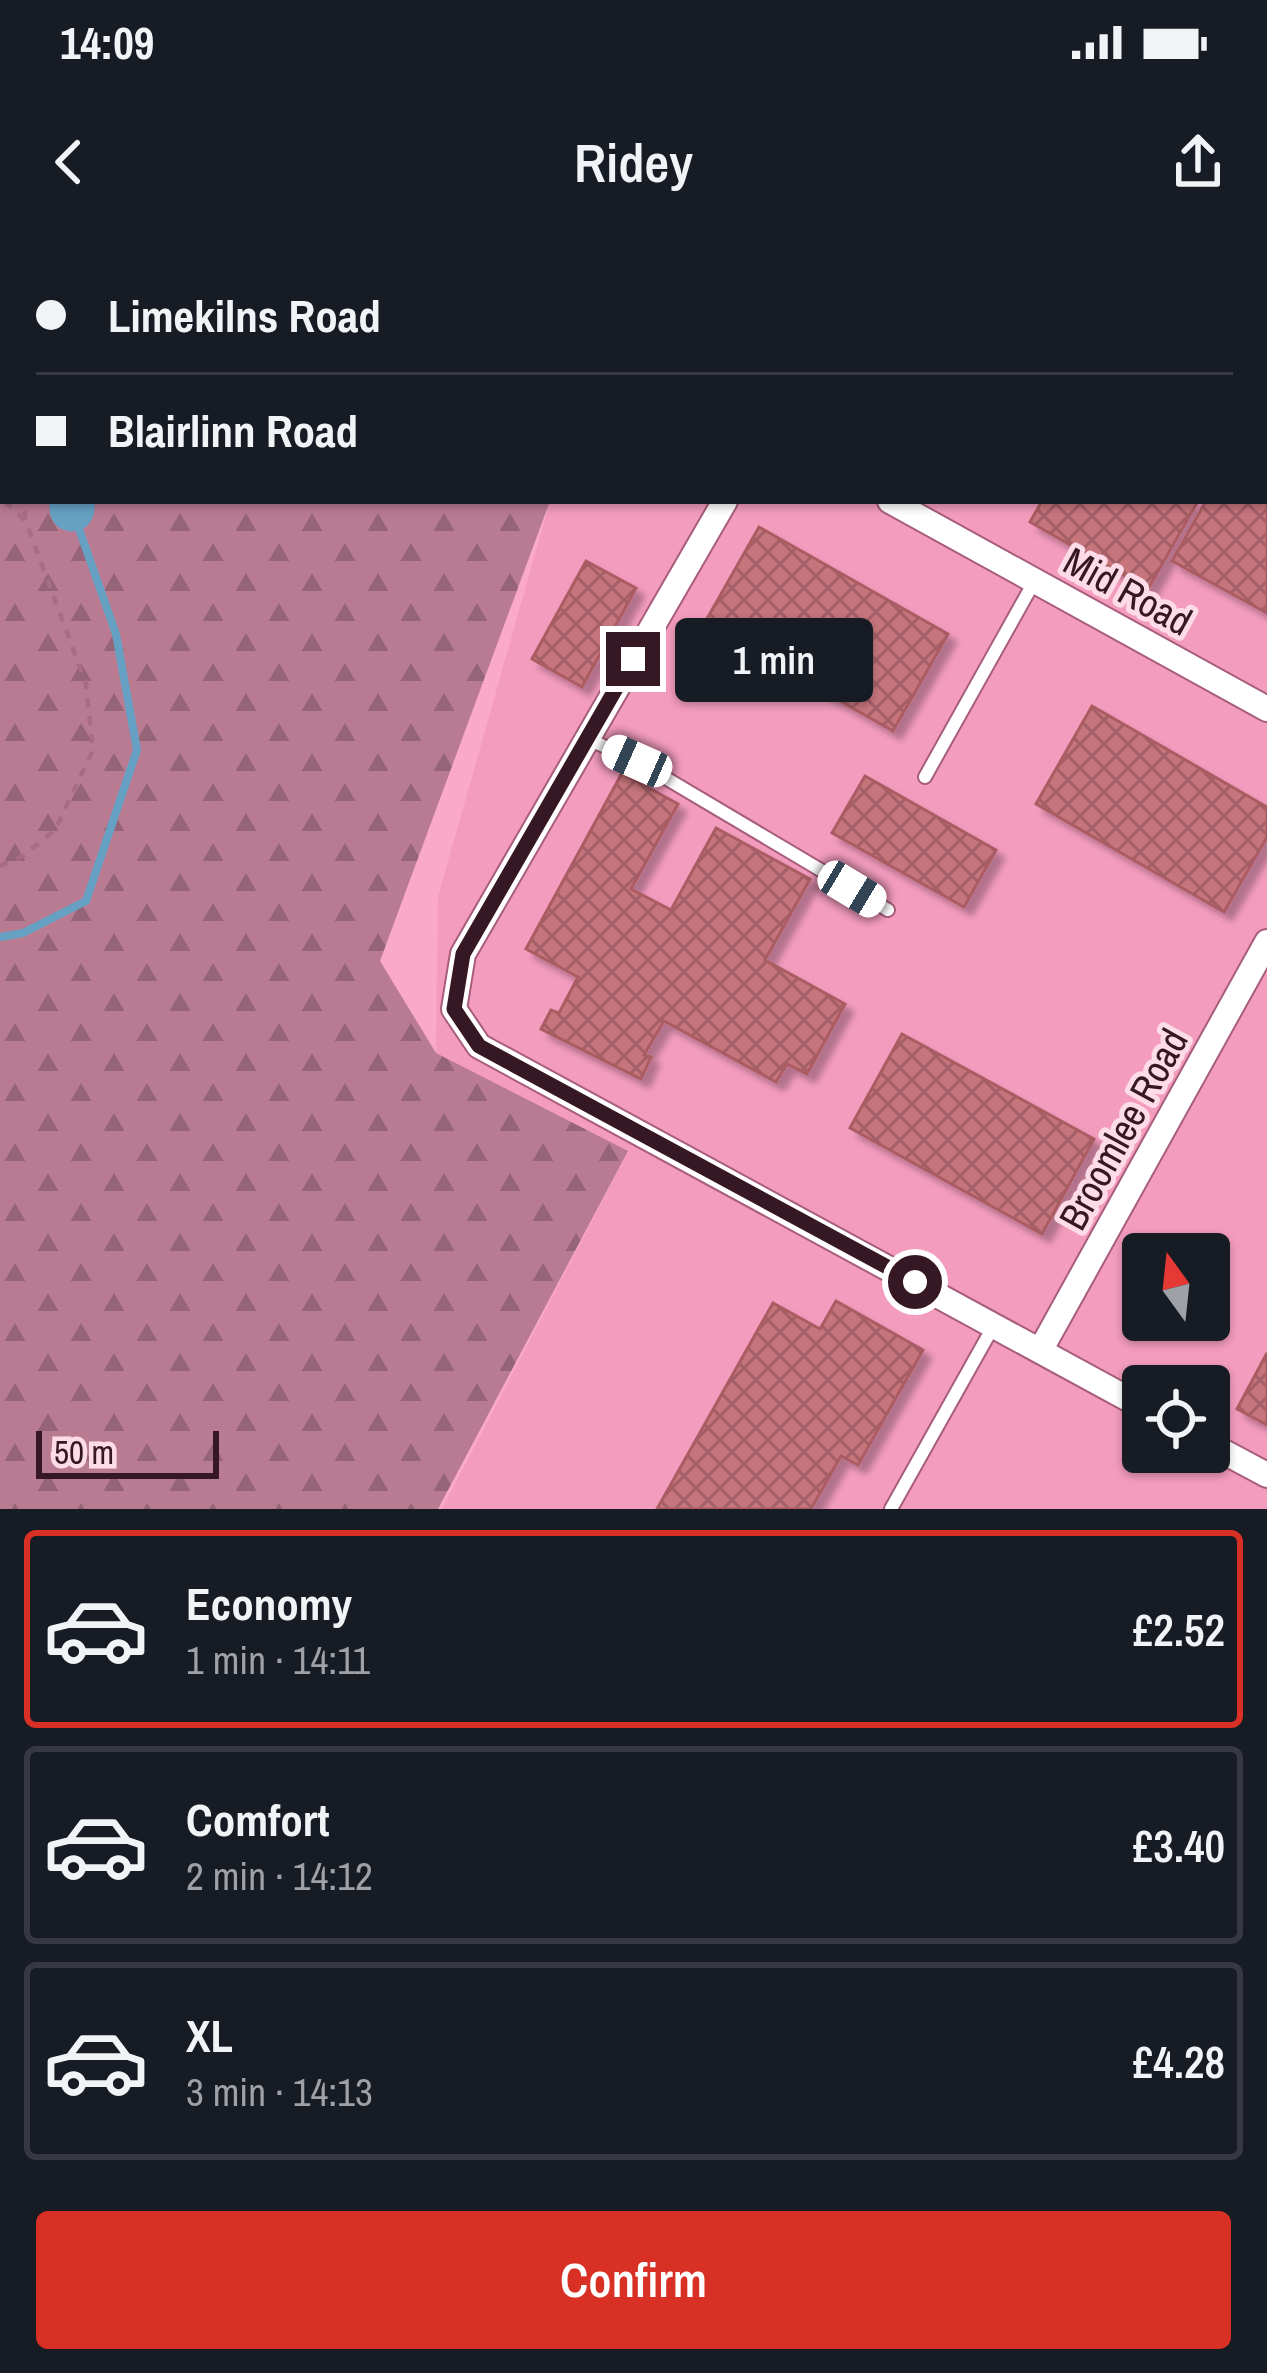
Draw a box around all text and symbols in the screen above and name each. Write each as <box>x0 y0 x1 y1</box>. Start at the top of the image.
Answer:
text: 14:09 <box>60 12 154 73</box>
text: Ridey <box>574 126 693 199</box>
icon: back <box>36 129 102 195</box>
icon: share <box>1165 129 1231 195</box>
text: Limekilns Road <box>108 285 381 346</box>
text: Blairlinn Road <box>108 400 358 461</box>
street label: Mid Road <box>1055 535 1201 647</box>
callout: 1 min <box>675 617 873 701</box>
route end <box>606 632 660 686</box>
text: 1 min <box>733 634 815 686</box>
car <box>597 730 677 792</box>
car <box>812 855 892 923</box>
street label: Broomlee Road <box>1046 1019 1200 1239</box>
north arrow <box>1122 1233 1230 1341</box>
map controls <box>1122 1233 1230 1473</box>
route start <box>888 1255 942 1309</box>
button: locate <box>1122 1365 1230 1473</box>
scale bar <box>36 1425 219 1478</box>
text: 50 m <box>54 1430 114 1474</box>
text: Economy <box>186 1573 352 1634</box>
icon: car <box>42 1575 150 1683</box>
text: £2.52 <box>1133 1599 1225 1660</box>
text: 1 min · 14:11 <box>186 1634 370 1686</box>
text: Comfort <box>186 1789 329 1850</box>
icon: car <box>42 1791 150 1899</box>
text: £3.40 <box>1133 1815 1225 1876</box>
text: 2 min · 14:12 <box>186 1850 373 1902</box>
text: XL <box>186 2005 233 2066</box>
icon: car <box>42 2007 150 2115</box>
text: £4.28 <box>1133 2031 1225 2092</box>
text: 3 min · 14:13 <box>186 2066 373 2118</box>
button: Confirm <box>36 2211 1231 2349</box>

